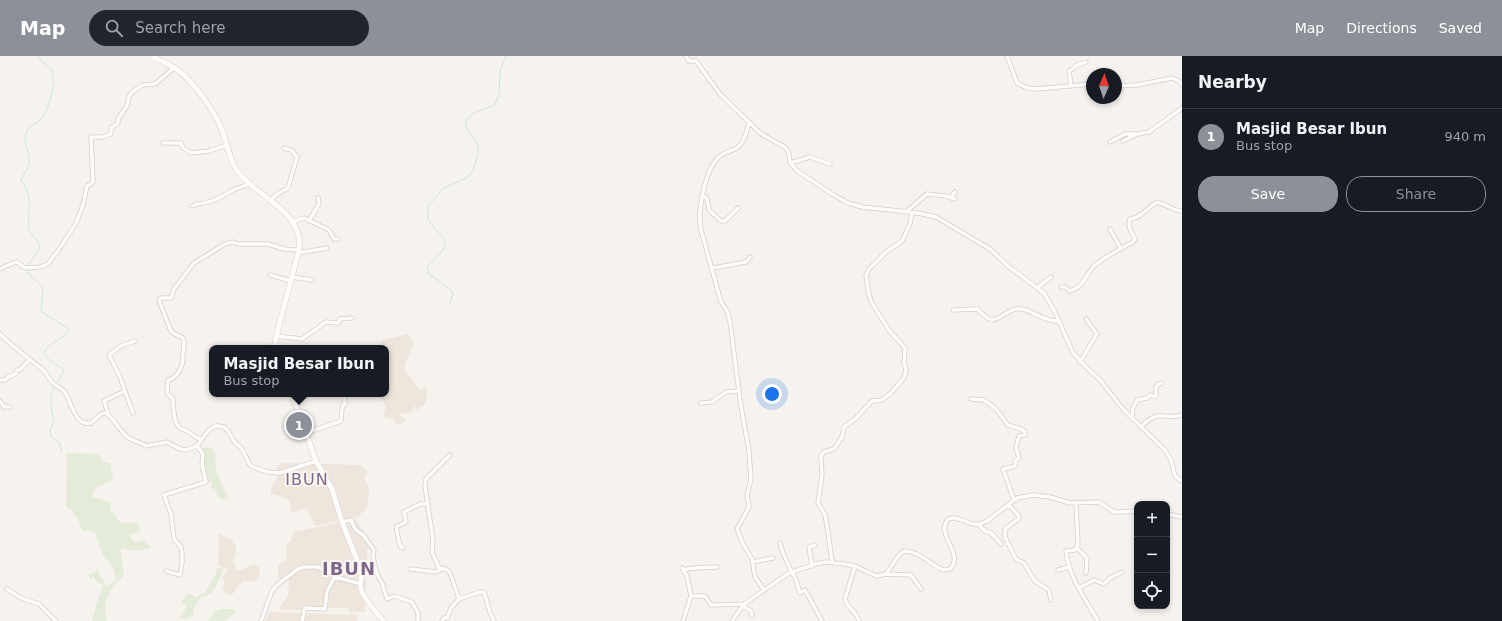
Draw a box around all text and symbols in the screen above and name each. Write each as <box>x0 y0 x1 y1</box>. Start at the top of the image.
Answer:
search box <box>89 10 369 46</box>
text: Map <box>20 17 65 39</box>
icon: search <box>103 17 125 39</box>
text: Search here <box>135 19 225 37</box>
text: Map <box>1295 20 1324 36</box>
text: Directions <box>1346 20 1417 36</box>
text: Saved <box>1439 20 1482 36</box>
north arrow <box>1086 68 1122 104</box>
text: Nearby <box>1198 72 1267 92</box>
text: Masjid Besar Ibun <box>1236 120 1387 138</box>
text: 1 <box>1206 129 1216 144</box>
text: 940 m <box>1444 129 1486 144</box>
text: Bus stop <box>1236 138 1292 153</box>
button: Save <box>1198 176 1338 212</box>
button: Share <box>1346 176 1486 212</box>
popup <box>209 345 389 397</box>
text: Masjid Besar Ibun <box>223 355 375 373</box>
text: Bus stop <box>223 373 280 388</box>
your location <box>762 384 782 404</box>
pin: 1 <box>286 410 312 440</box>
district label: IBUN <box>285 470 329 489</box>
map controls <box>1134 501 1170 609</box>
button: + <box>1134 501 1170 537</box>
button: − <box>1134 537 1170 573</box>
district label: IBUN <box>322 558 376 579</box>
button: locate <box>1134 573 1170 609</box>

